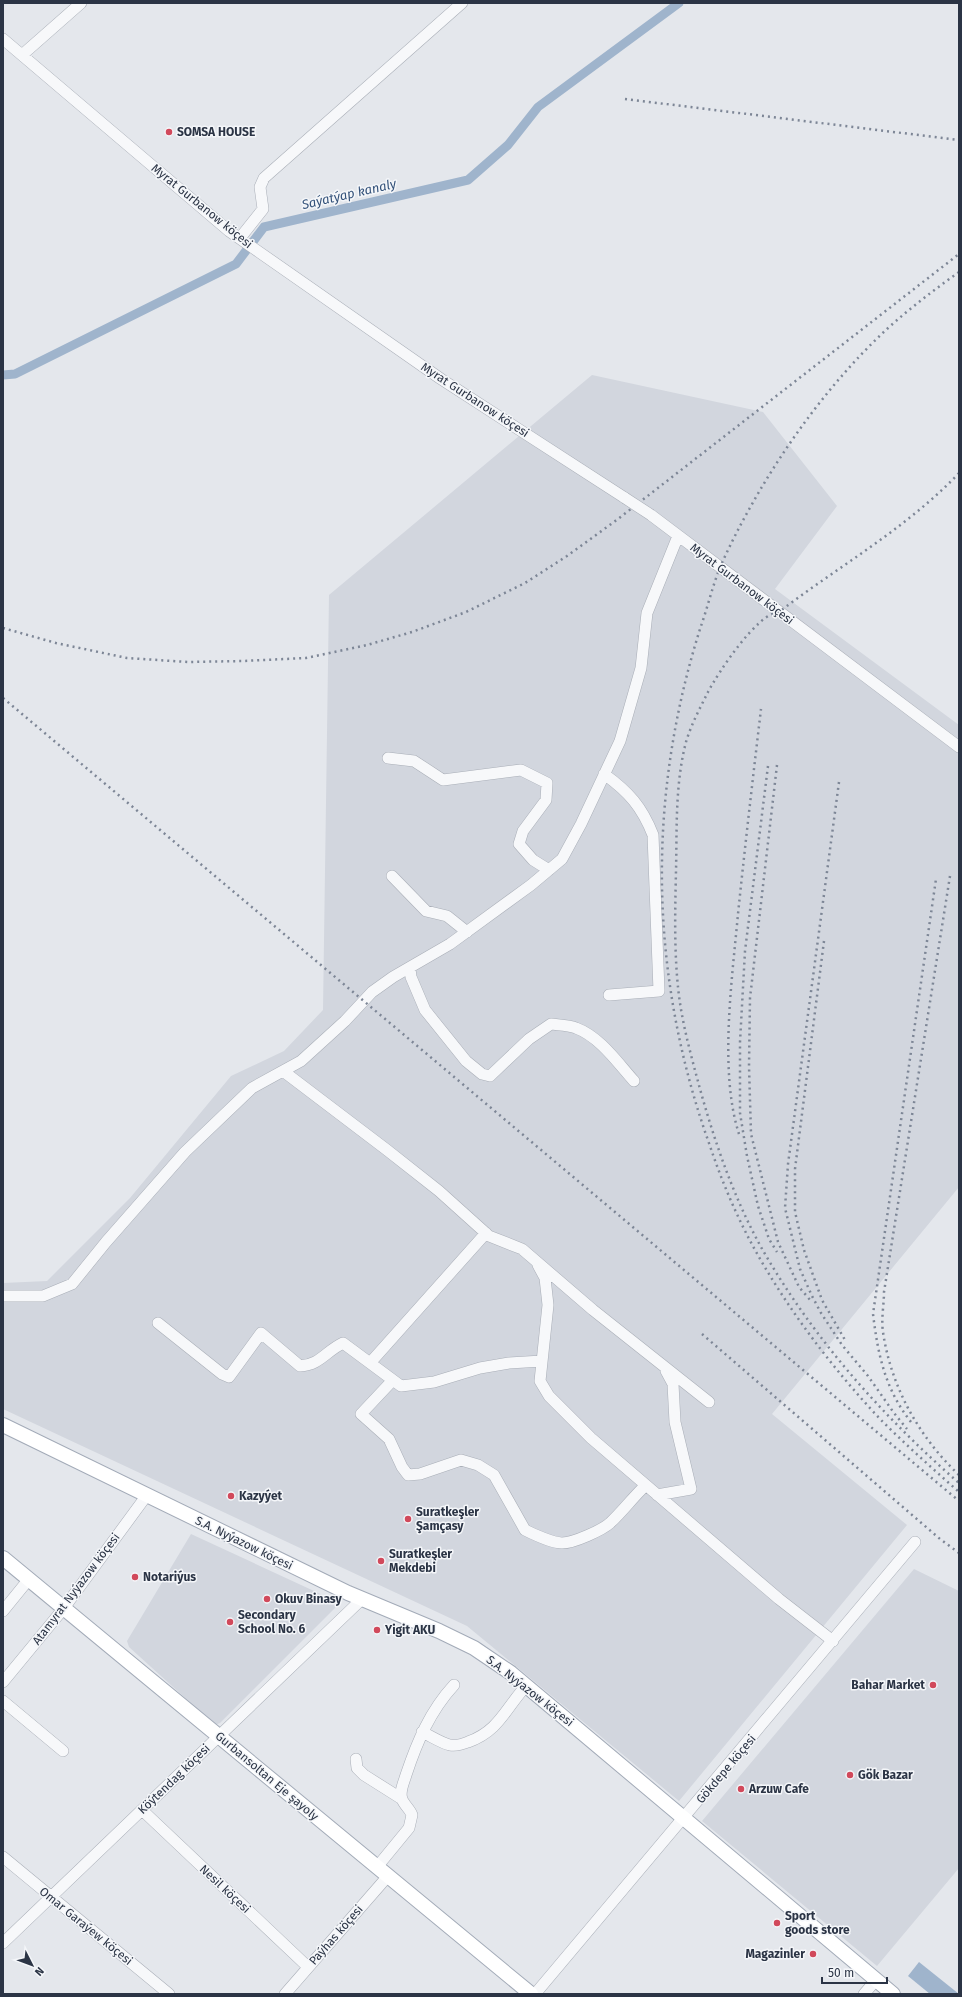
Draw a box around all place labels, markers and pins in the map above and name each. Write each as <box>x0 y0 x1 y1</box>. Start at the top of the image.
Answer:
place label: SOMSA HOUSE <box>177 125 255 139</box>
marker: SOMSA HOUSE <box>164 127 174 137</box>
place label: Kazyýet <box>239 1489 283 1503</box>
marker: Kazyýet <box>226 1491 236 1501</box>
place label: Suratkeşler Şamçasy <box>416 1505 479 1534</box>
marker: Suratkeşler Şamçasy <box>403 1514 413 1524</box>
place label: Suratkeşler Mekdebi <box>389 1547 452 1575</box>
marker: Suratkeşler Mekdebi <box>376 1556 386 1566</box>
place label: Notariýus <box>143 1570 196 1584</box>
marker: Notariýus <box>130 1572 140 1582</box>
place label: Okuv Binasy <box>275 1592 342 1606</box>
marker: Okuv Binasy <box>262 1594 272 1604</box>
place label: Secondary School No. 6 <box>238 1608 306 1636</box>
marker: Secondary School No. 6 <box>225 1617 235 1627</box>
place label: Yigit AKU <box>384 1623 436 1637</box>
marker: Yigit AKU <box>372 1625 382 1635</box>
place label: Bahar Market <box>851 1678 925 1692</box>
marker: Bahar Market <box>928 1680 938 1690</box>
place label: Gök Bazar <box>858 1768 913 1782</box>
marker: Gök Bazar <box>845 1770 855 1780</box>
place label: Arzuw Cafe <box>748 1782 809 1796</box>
marker: Arzuw Cafe <box>736 1784 746 1794</box>
place label: Sport goods store <box>785 1909 850 1937</box>
marker: Sport goods store <box>772 1918 782 1928</box>
place label: Magazinler <box>745 1947 805 1961</box>
marker: Magazinler <box>808 1949 818 1959</box>

